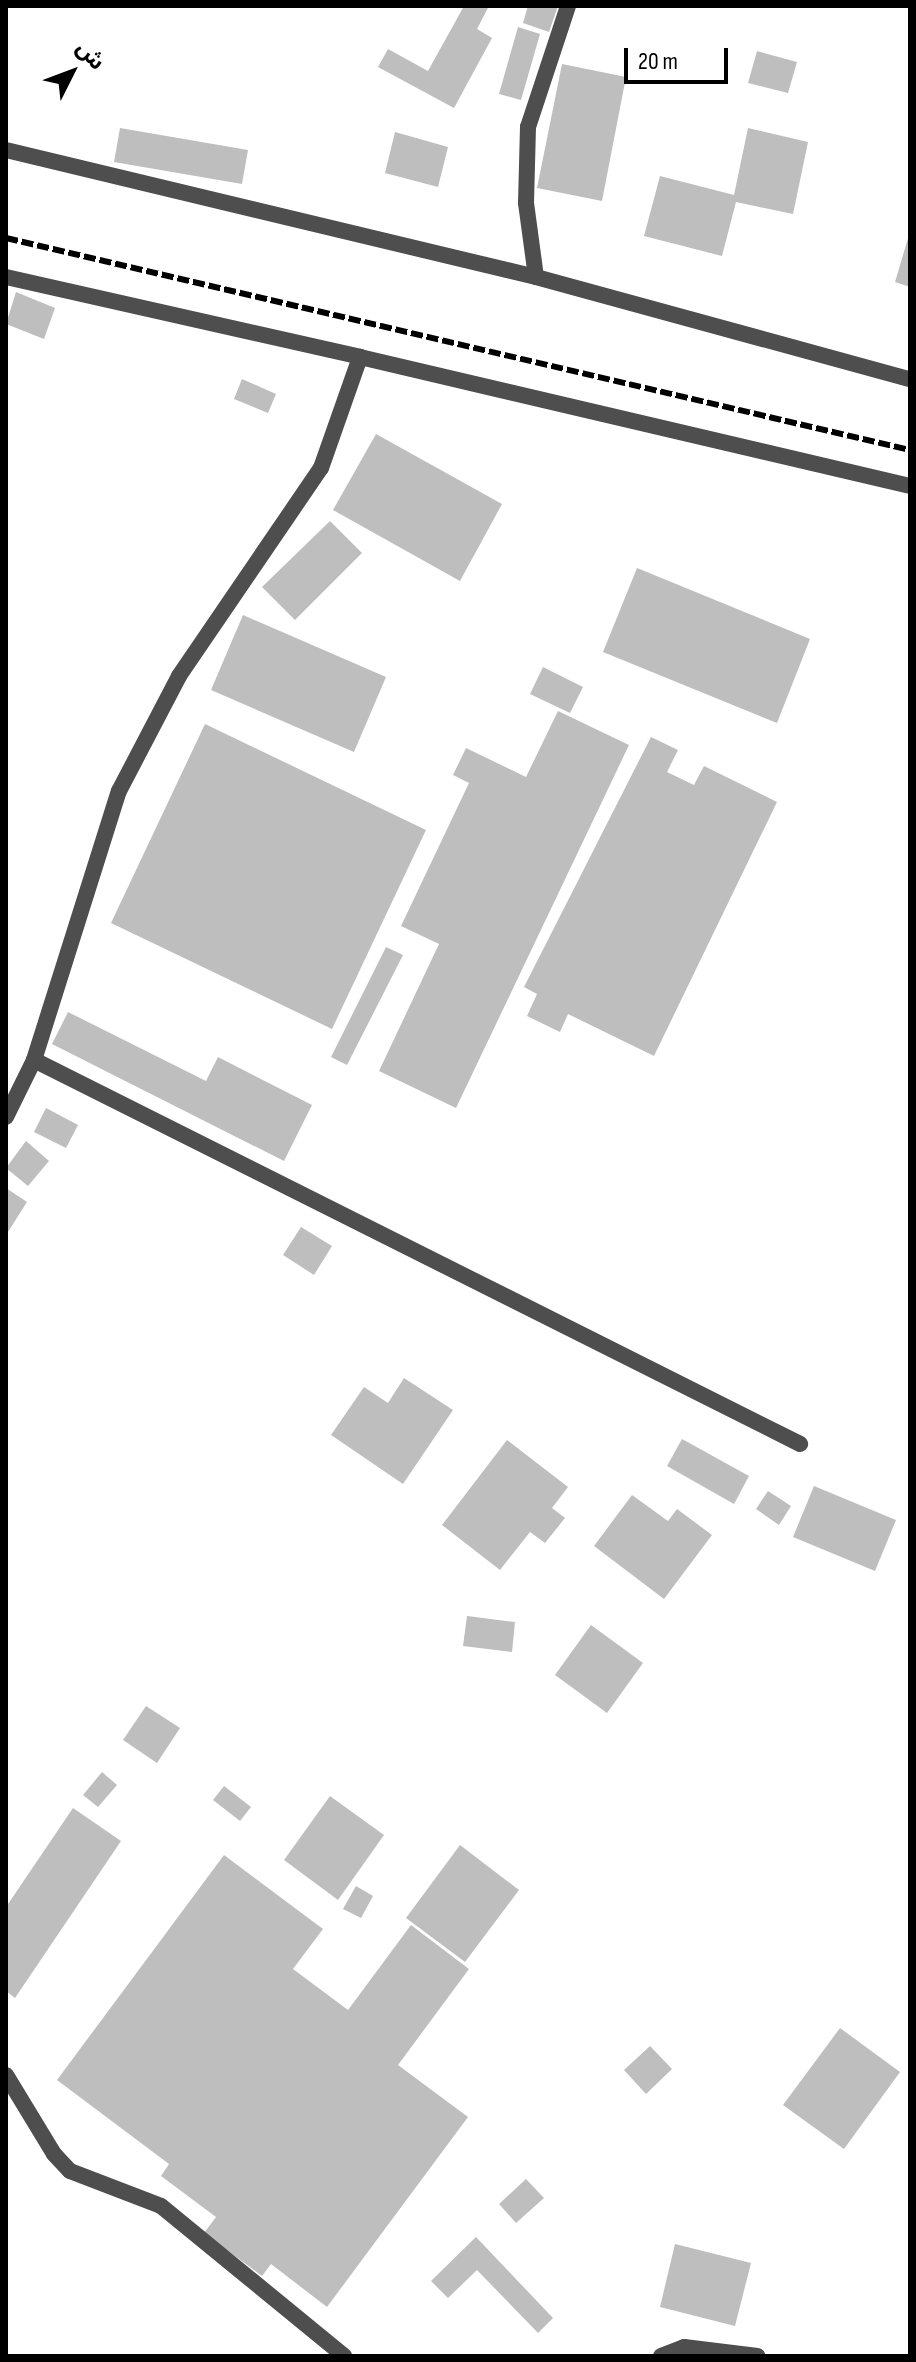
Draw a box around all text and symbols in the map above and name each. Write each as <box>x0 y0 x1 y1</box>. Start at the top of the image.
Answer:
north arrow <box>32 32 112 112</box>
scale bar <box>628 32 732 82</box>
text: ش <box>70 35 110 76</box>
text: 20 m <box>638 47 678 76</box>

